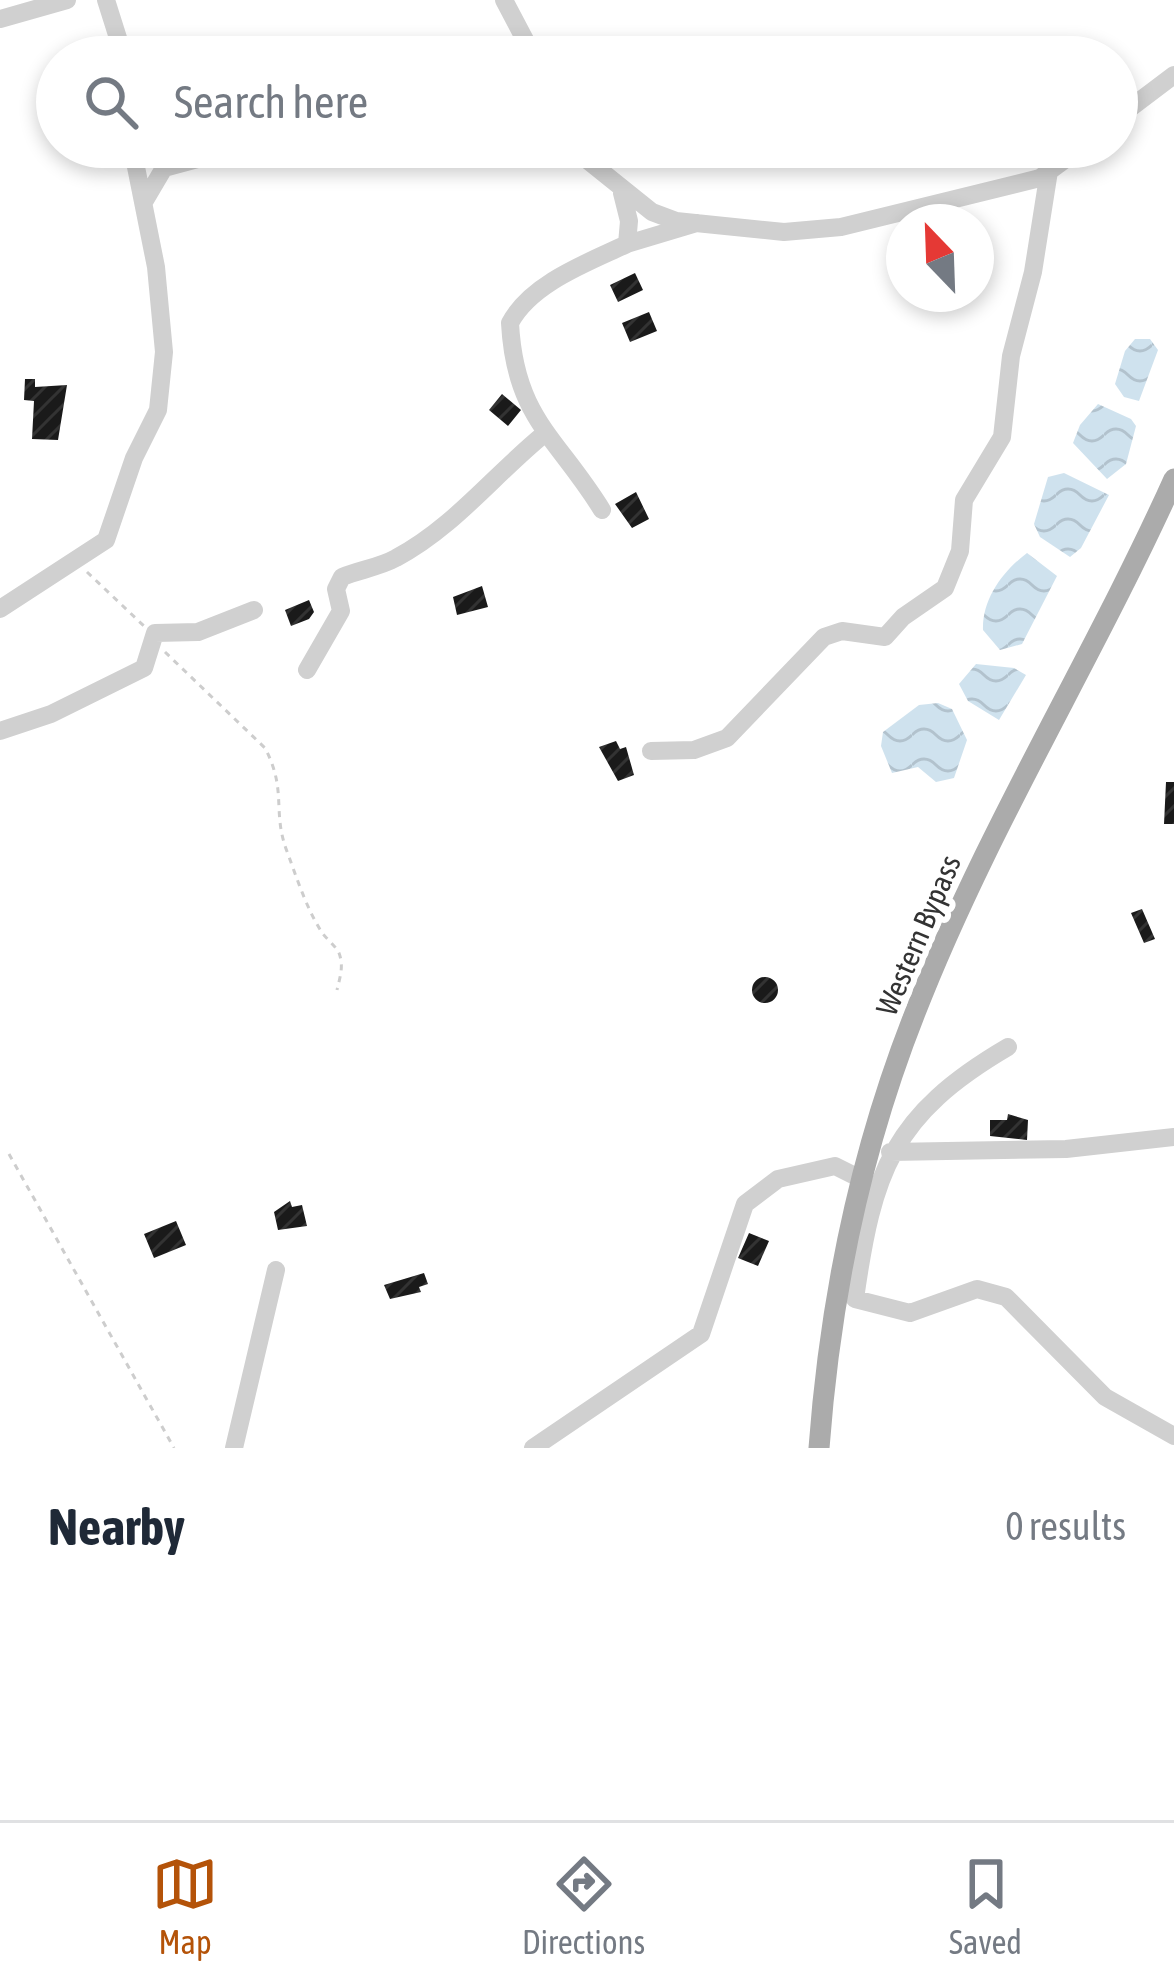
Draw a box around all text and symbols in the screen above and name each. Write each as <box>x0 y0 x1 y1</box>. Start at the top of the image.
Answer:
search box <box>36 36 1138 168</box>
icon: search <box>78 69 144 135</box>
text: Search here <box>174 76 368 128</box>
north arrow <box>886 204 994 312</box>
street label: Western Bypass <box>869 850 967 1020</box>
text: Nearby <box>48 1497 185 1556</box>
text: 0 results <box>1005 1504 1126 1548</box>
tab: Map <box>152 1851 218 1961</box>
tab: Directions <box>522 1851 645 1961</box>
tab: Saved <box>949 1851 1022 1961</box>

